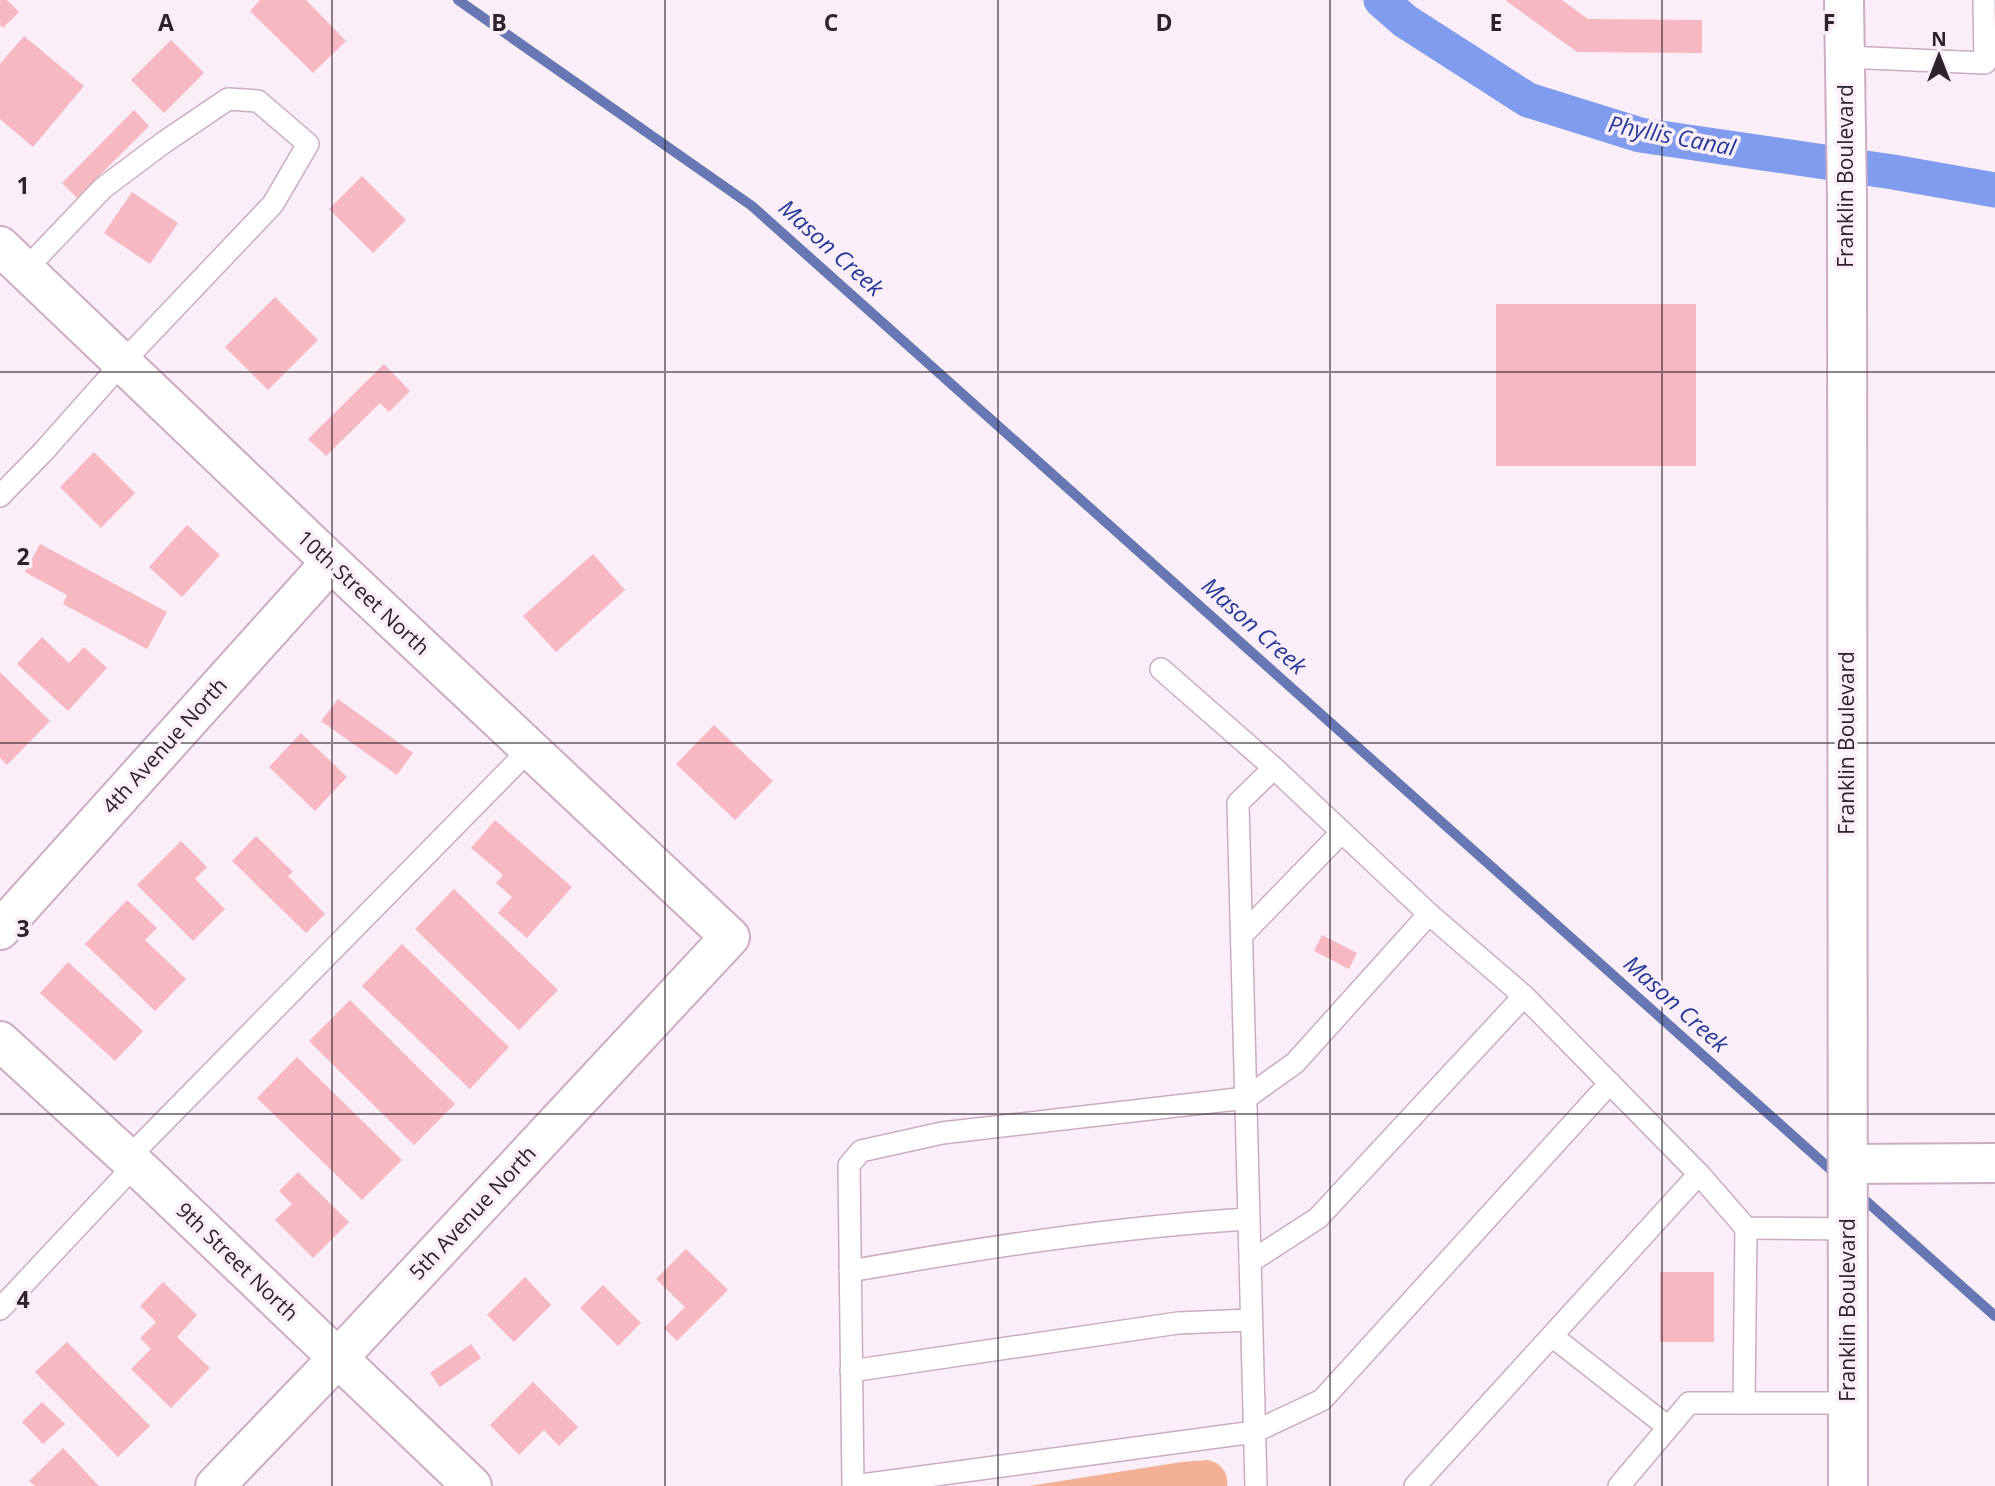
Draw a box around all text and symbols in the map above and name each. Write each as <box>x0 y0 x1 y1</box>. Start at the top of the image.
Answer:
text: A <box>158 6 174 38</box>
text: B <box>491 6 507 38</box>
text: C <box>824 6 838 38</box>
text: D <box>1155 6 1173 38</box>
text: E <box>1490 6 1502 38</box>
text: F <box>1823 6 1835 38</box>
north arrow <box>1904 21 1974 91</box>
text: N <box>1931 26 1947 52</box>
street label: Franklin Boulevard <box>1831 84 1859 268</box>
water label: Phyllis Canal <box>1606 107 1740 163</box>
text: 1 <box>16 169 30 201</box>
water label: Mason Creek <box>772 192 892 304</box>
street label: 10th Street North <box>291 524 436 661</box>
text: 2 <box>16 540 30 572</box>
water label: Mason Creek <box>1195 570 1315 682</box>
street label: Franklin Boulevard <box>1832 651 1860 835</box>
street label: 4th Avenue North <box>96 671 233 819</box>
text: 3 <box>16 912 30 944</box>
water label: Mason Creek <box>1617 948 1737 1060</box>
street label: 5th Avenue North <box>403 1139 542 1285</box>
street label: 9th Street North <box>171 1196 305 1327</box>
street label: Franklin Boulevard <box>1833 1218 1861 1402</box>
text: 4 <box>16 1283 30 1315</box>

